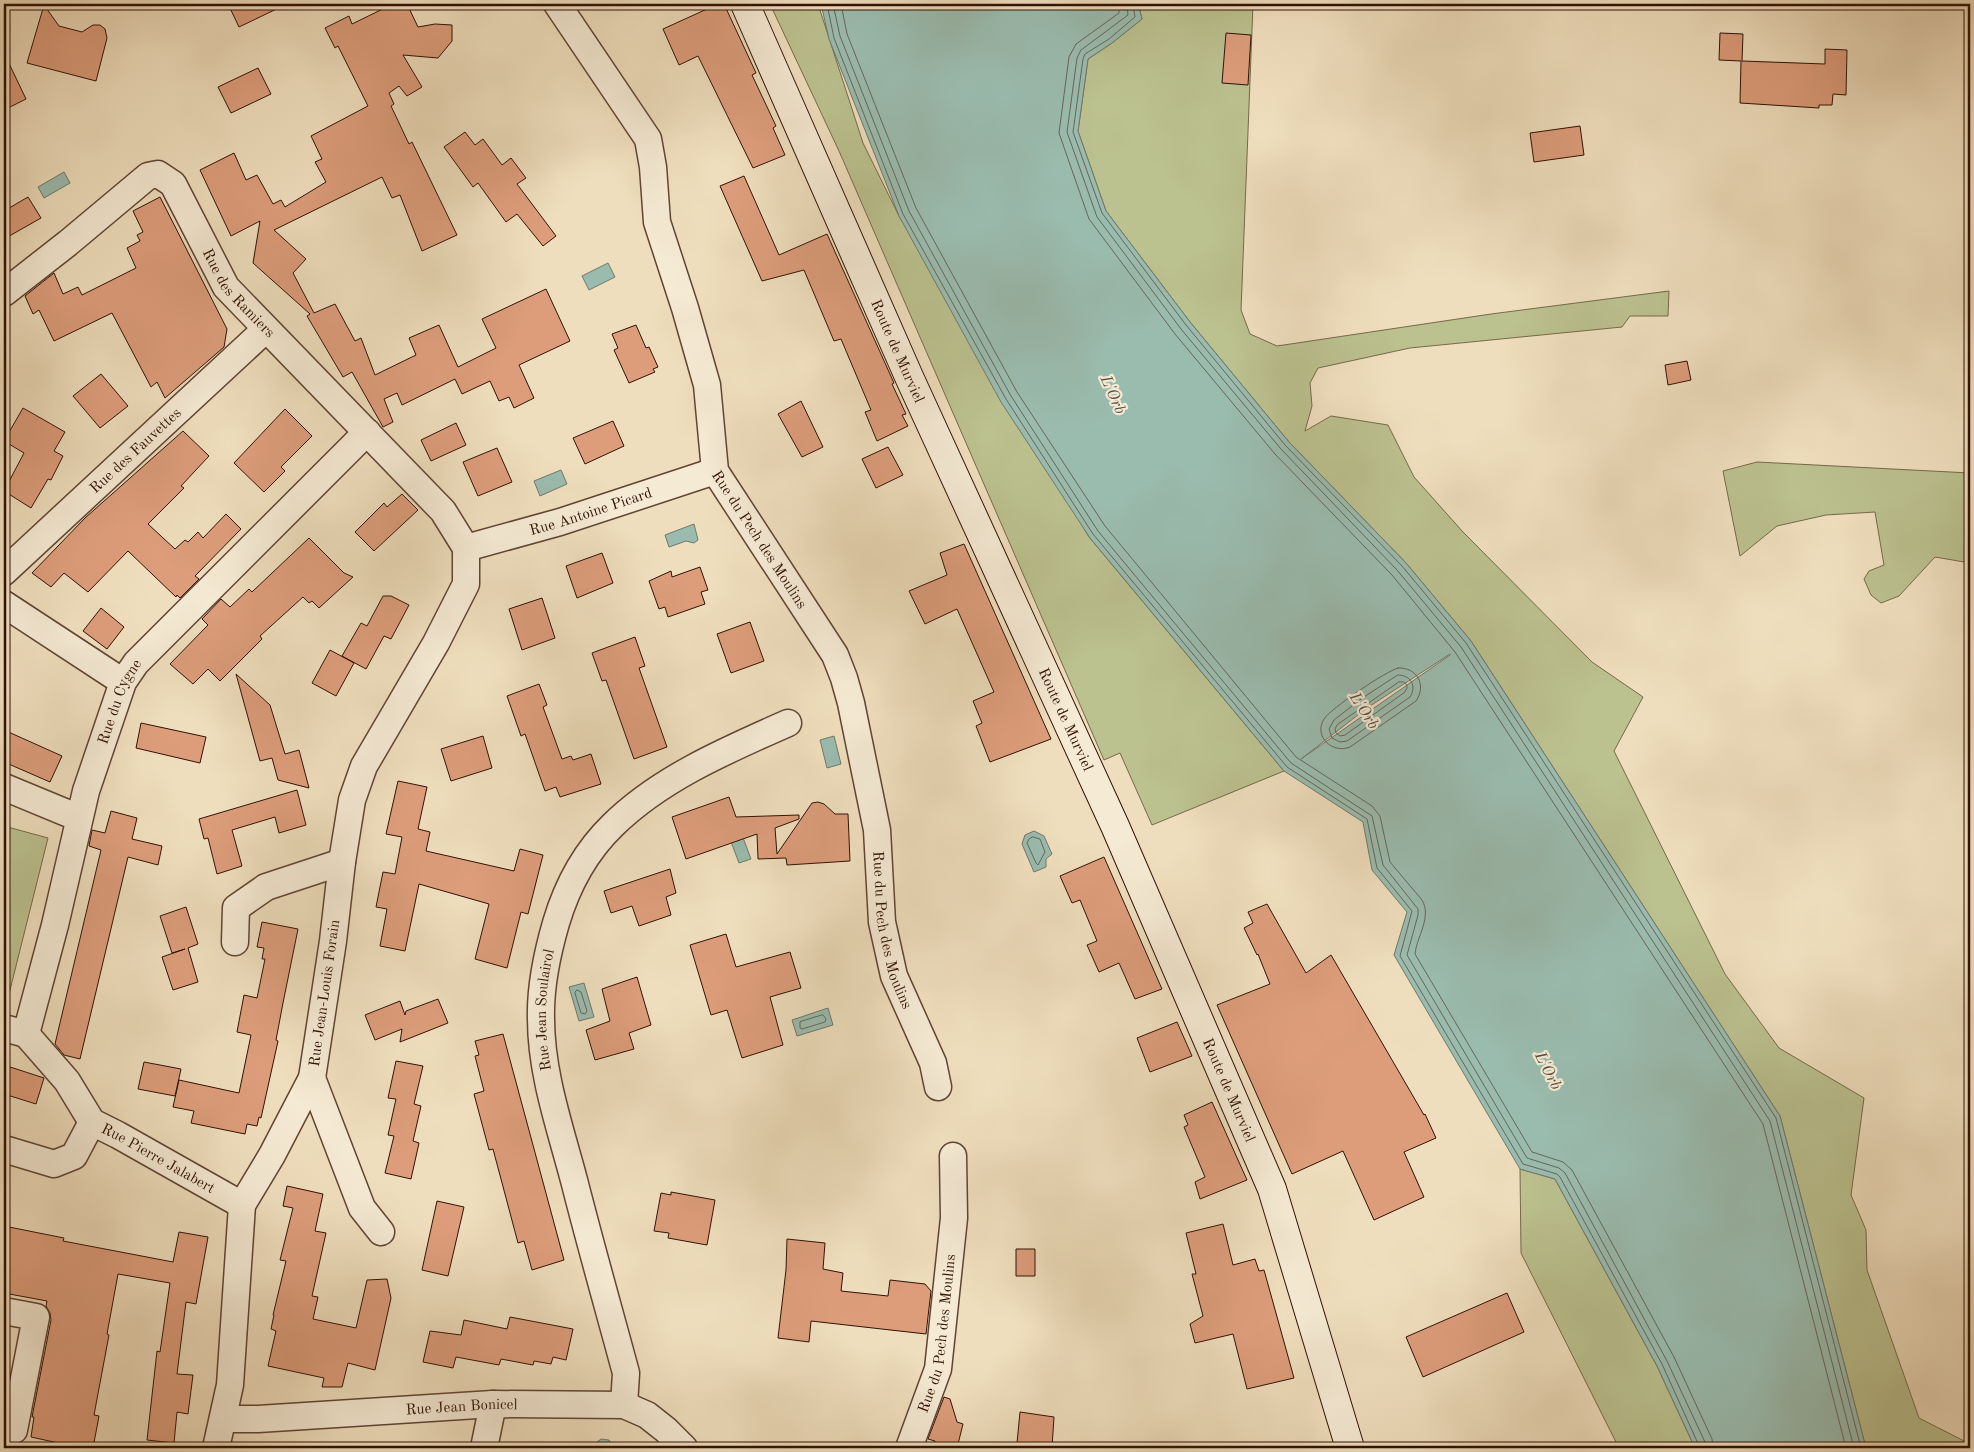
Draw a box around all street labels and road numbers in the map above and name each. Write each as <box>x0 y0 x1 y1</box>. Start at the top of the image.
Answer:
street label: Rue des Ramiers <box>199 247 277 341</box>
street label: Route de Murviel <box>867 298 926 405</box>
street label: Rue des Fauvettes <box>88 406 185 497</box>
street label: Rue du Pech des Moulins <box>708 469 809 612</box>
street label: Rue Antoine Picard <box>528 486 654 539</box>
street label: Rue du Cygne <box>96 657 145 746</box>
street label: Route de Murviel <box>1035 666 1095 774</box>
street label: Rue du Pech des Moulins <box>869 851 914 1012</box>
street label: Rue Jean-Louis Forain <box>308 919 343 1068</box>
street label: Rue Jean Soulairol <box>535 948 558 1072</box>
street label: Route de Murviel <box>1199 1036 1257 1145</box>
street label: Rue Pierre Jalabert <box>99 1122 217 1197</box>
street label: Rue du Pech des Moulins <box>917 1253 959 1415</box>
street label: Rue Jean Bonicel <box>405 1398 518 1419</box>

